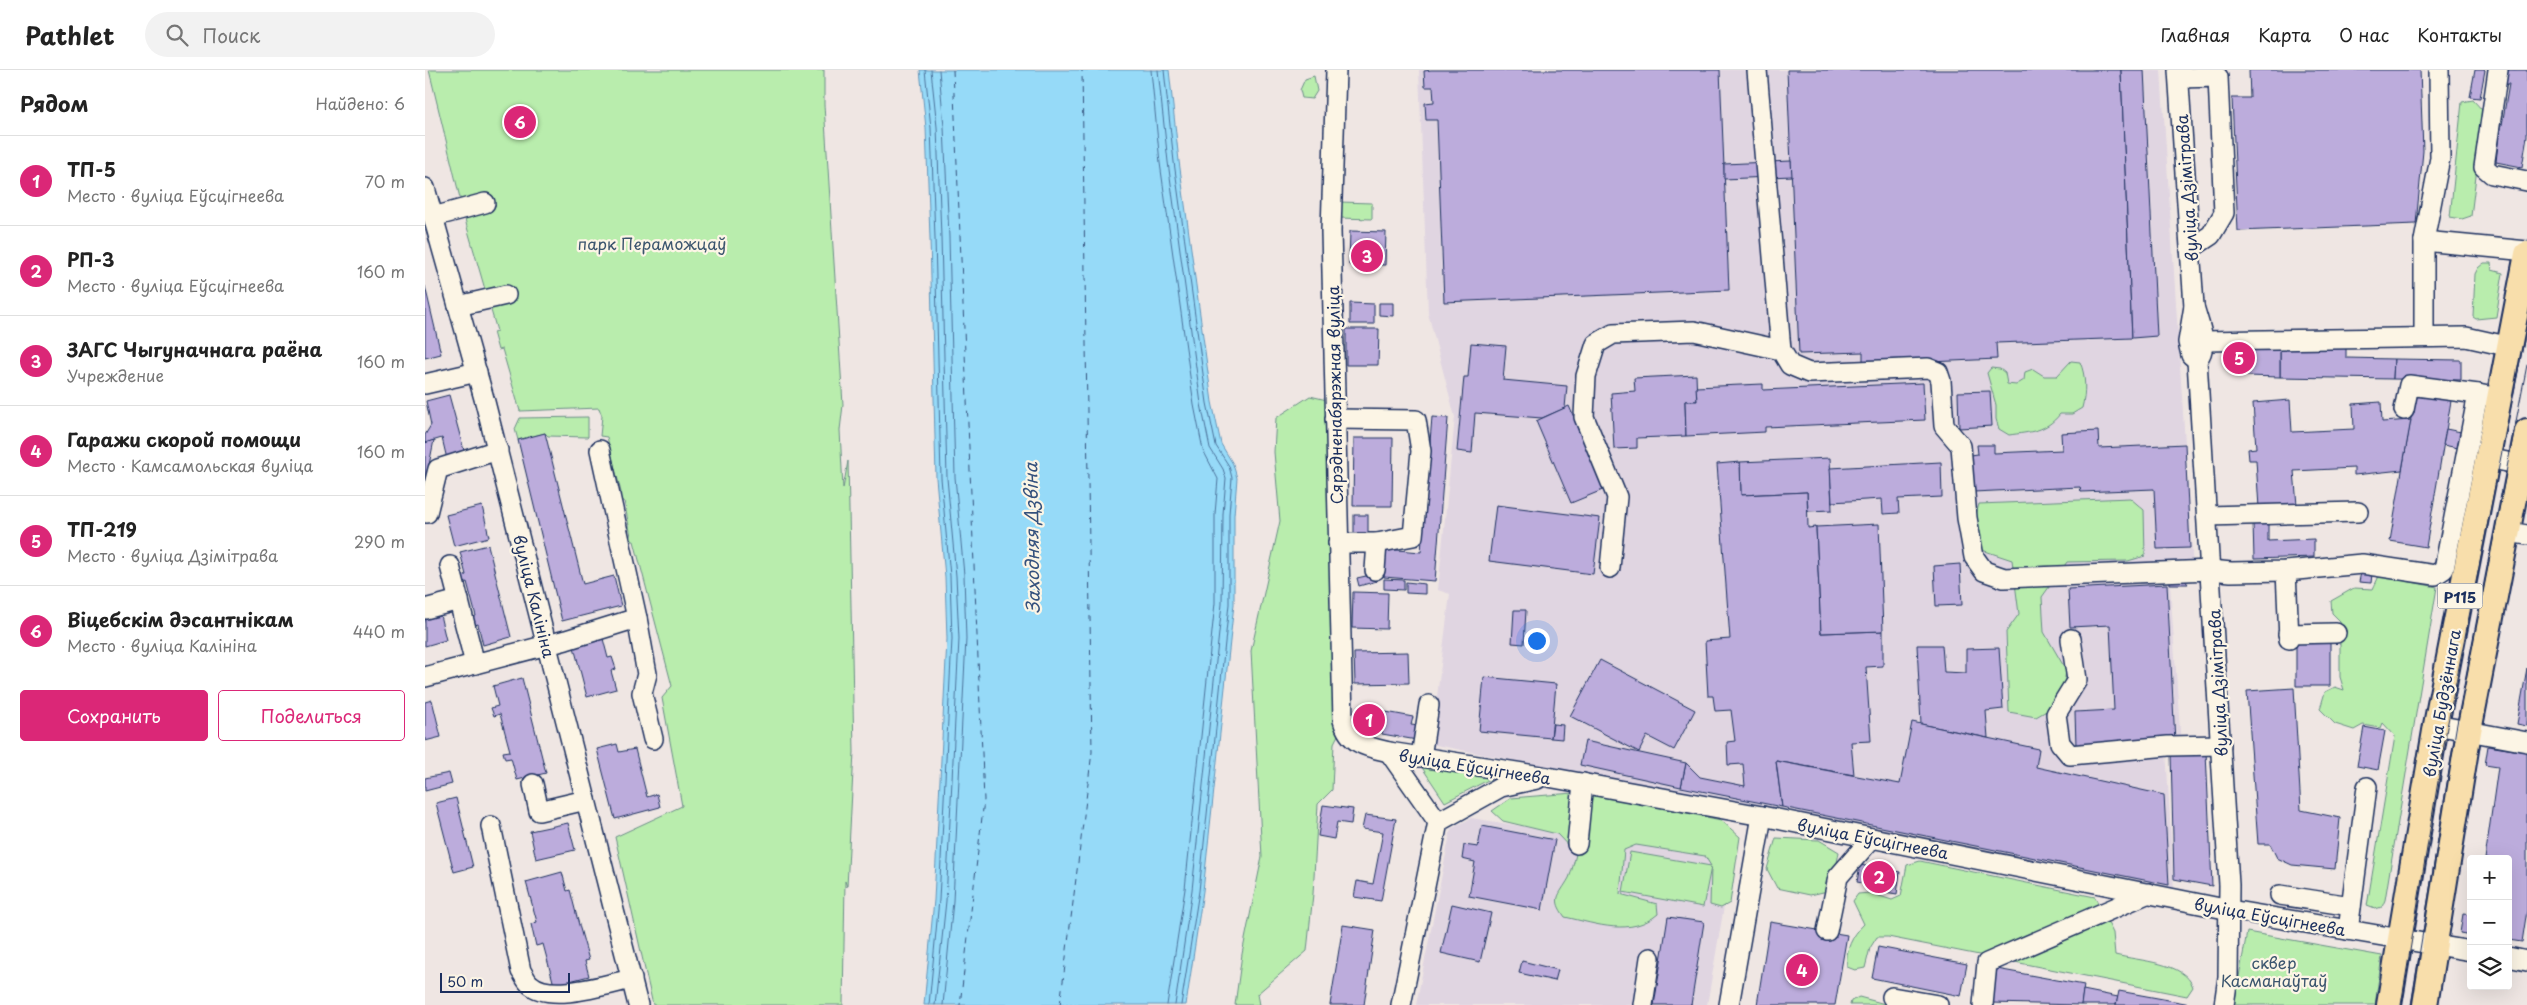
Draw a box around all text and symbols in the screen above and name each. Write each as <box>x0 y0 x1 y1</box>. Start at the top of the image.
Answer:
search box <box>145 12 495 57</box>
text: Pathlet <box>25 17 115 53</box>
icon: search <box>163 21 191 49</box>
text: Поиск <box>203 21 260 49</box>
text: Главная <box>2161 21 2230 48</box>
text: Карта <box>2258 21 2311 48</box>
text: О нас <box>2339 21 2389 48</box>
text: Контакты <box>2417 21 2502 48</box>
text: Рядом <box>20 87 88 119</box>
text: Найдено: 6 <box>315 91 405 115</box>
pin: 6 <box>504 103 536 141</box>
street label: вуліца Дзімітрава <box>2169 114 2203 262</box>
text: ТП-5 <box>67 155 116 183</box>
text: 1 <box>32 169 40 193</box>
text: 70 m <box>365 169 405 193</box>
text: Место · вуліца Еўсцігнеева <box>67 183 284 207</box>
park label: парк Пераможцаў <box>578 231 726 255</box>
pin: 3 <box>1351 237 1383 275</box>
text: РП-3 <box>67 245 114 273</box>
text: 2 <box>30 259 42 283</box>
text: 160 m <box>357 259 405 283</box>
text: Место · вуліца Еўсцігнеева <box>67 273 284 297</box>
street label: Сярэдненабярэжная вуліца <box>1320 285 1348 505</box>
text: ЗАГС Чыгуначнага раёна <box>67 335 322 363</box>
pin: 5 <box>2223 339 2255 377</box>
text: 3 <box>31 349 41 373</box>
text: 160 m <box>357 349 405 373</box>
text: Учреждение <box>67 363 164 387</box>
text: Гаражи скорой помощи <box>67 425 301 453</box>
text: 4 <box>31 439 41 463</box>
text: 160 m <box>357 439 405 463</box>
text: Место · Камсамольская вуліца <box>67 453 313 477</box>
water label: Заходняя Дзвіна <box>1016 461 1046 614</box>
text: ТП-219 <box>67 515 137 543</box>
text: 5 <box>31 529 41 553</box>
text: 290 m <box>354 529 405 553</box>
street label: вуліца Калініна <box>508 532 562 660</box>
text: Место · вуліца Дзімітрава <box>67 543 278 567</box>
road number: Р115 <box>2437 584 2483 608</box>
text: Віцебскім дэсантнікам <box>67 605 294 633</box>
street label: вуліца Дзімітрава <box>2201 609 2233 757</box>
text: 6 <box>30 619 42 643</box>
text: 440 m <box>353 619 405 643</box>
street label: вуліца Будзённага <box>2416 627 2466 779</box>
your location <box>1524 628 1550 654</box>
text: Место · вуліца Калініна <box>67 633 257 657</box>
button: Сохранить <box>20 690 208 741</box>
button: Поделиться <box>218 690 405 741</box>
pin: 1 <box>1353 701 1385 739</box>
street label: вуліца Еўсцігнеева <box>1397 742 1553 790</box>
street label: вуліца Еўсцігнеева <box>1795 812 1951 864</box>
map controls <box>2467 855 2512 990</box>
button: + <box>2467 855 2512 900</box>
pin: 2 <box>1863 858 1895 896</box>
street label: вуліца Еўсцігнеева <box>2192 891 2348 941</box>
button: − <box>2467 900 2512 945</box>
button: layers <box>2467 945 2512 990</box>
park label: сквер Касманаўтаў <box>2221 950 2327 992</box>
pin: 4 <box>1786 951 1818 989</box>
scale bar <box>440 970 570 993</box>
text: 50 m <box>447 971 483 992</box>

